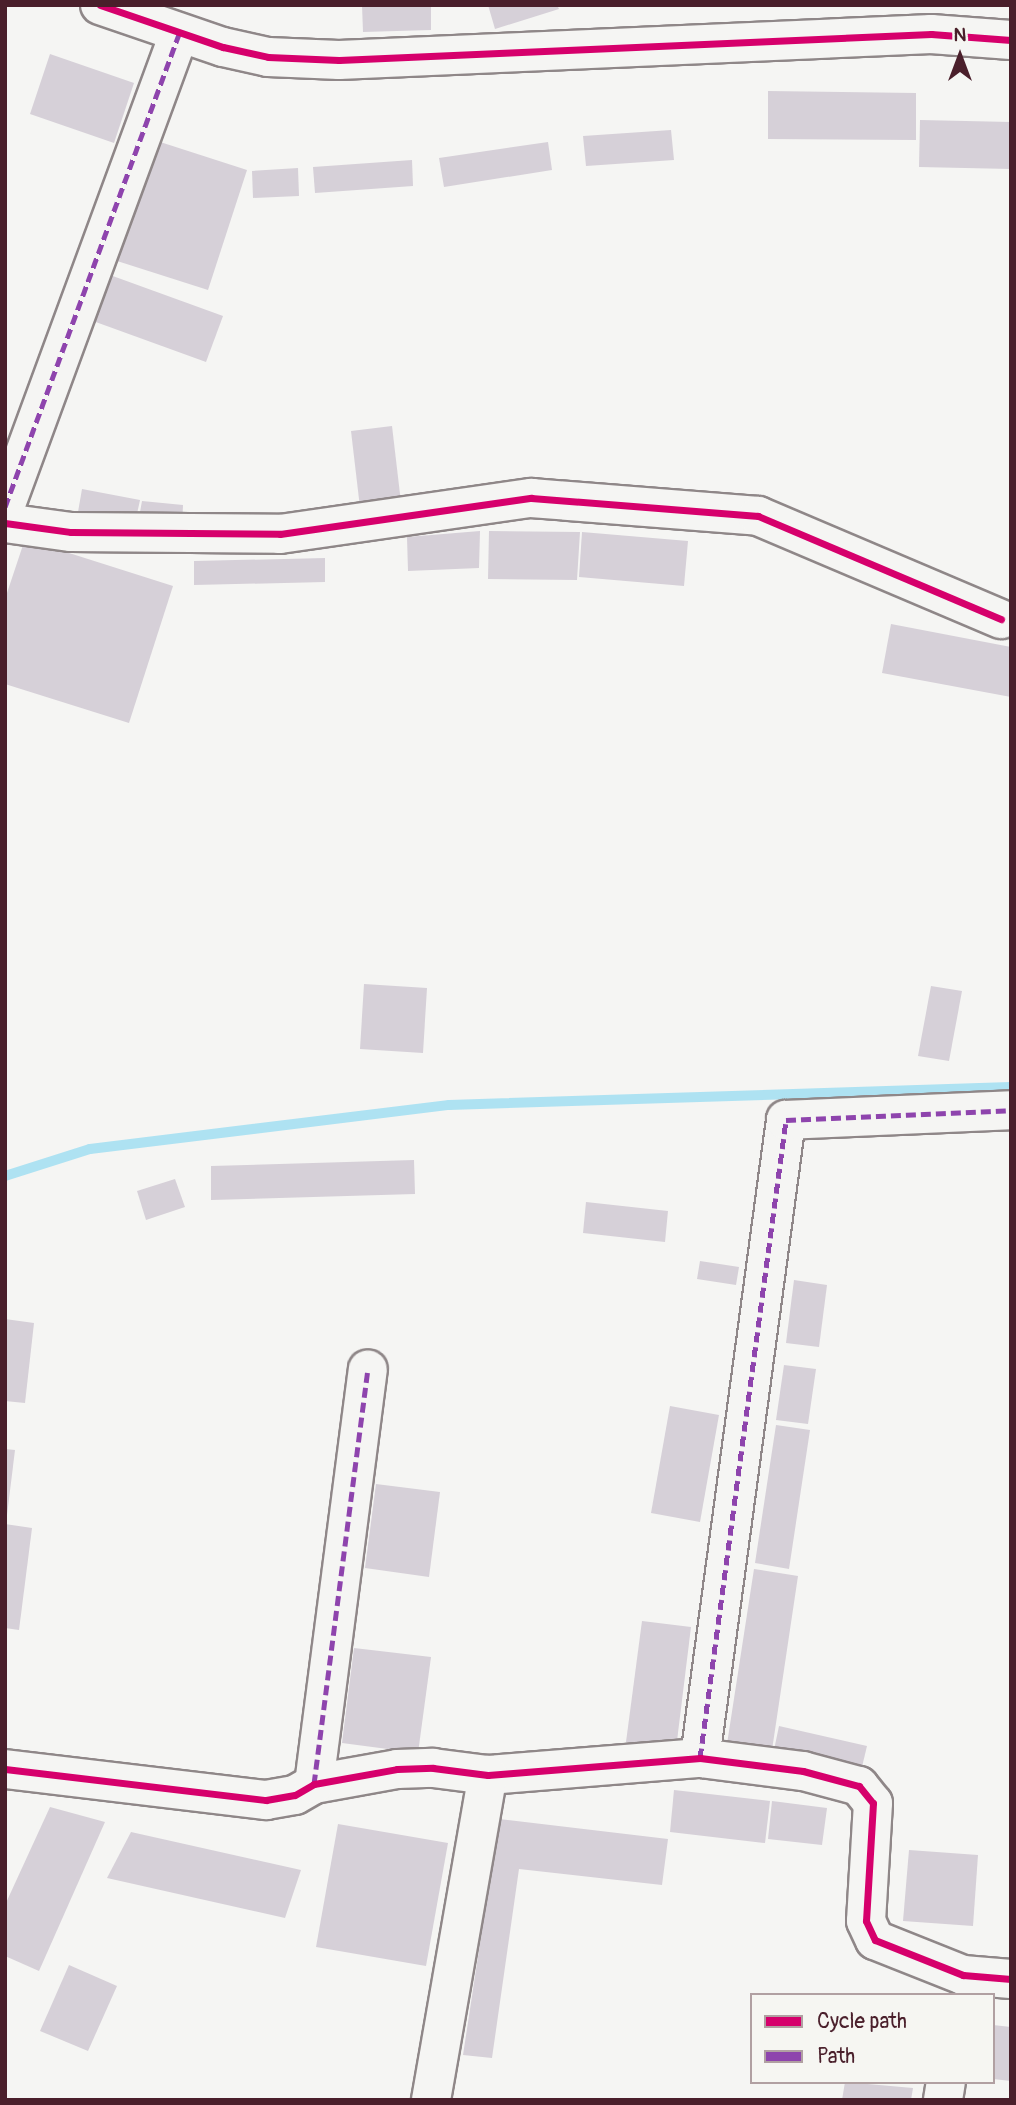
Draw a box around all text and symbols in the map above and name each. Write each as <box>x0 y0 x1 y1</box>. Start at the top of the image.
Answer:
north arrow <box>925 21 995 91</box>
text: N <box>954 23 966 47</box>
legend <box>750 1993 995 2084</box>
text: Cycle path <box>817 2008 907 2035</box>
text: Path <box>817 2043 855 2070</box>

